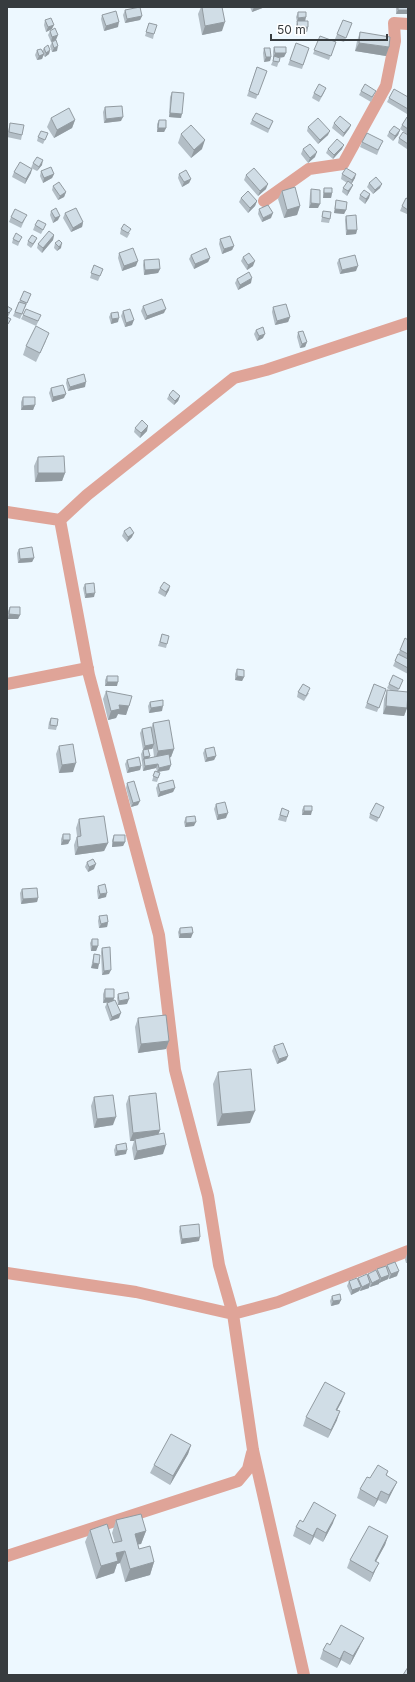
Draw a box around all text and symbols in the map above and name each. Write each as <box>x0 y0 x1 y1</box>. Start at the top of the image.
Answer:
scale bar <box>271 16 387 42</box>
text: 50 m <box>277 22 306 37</box>

